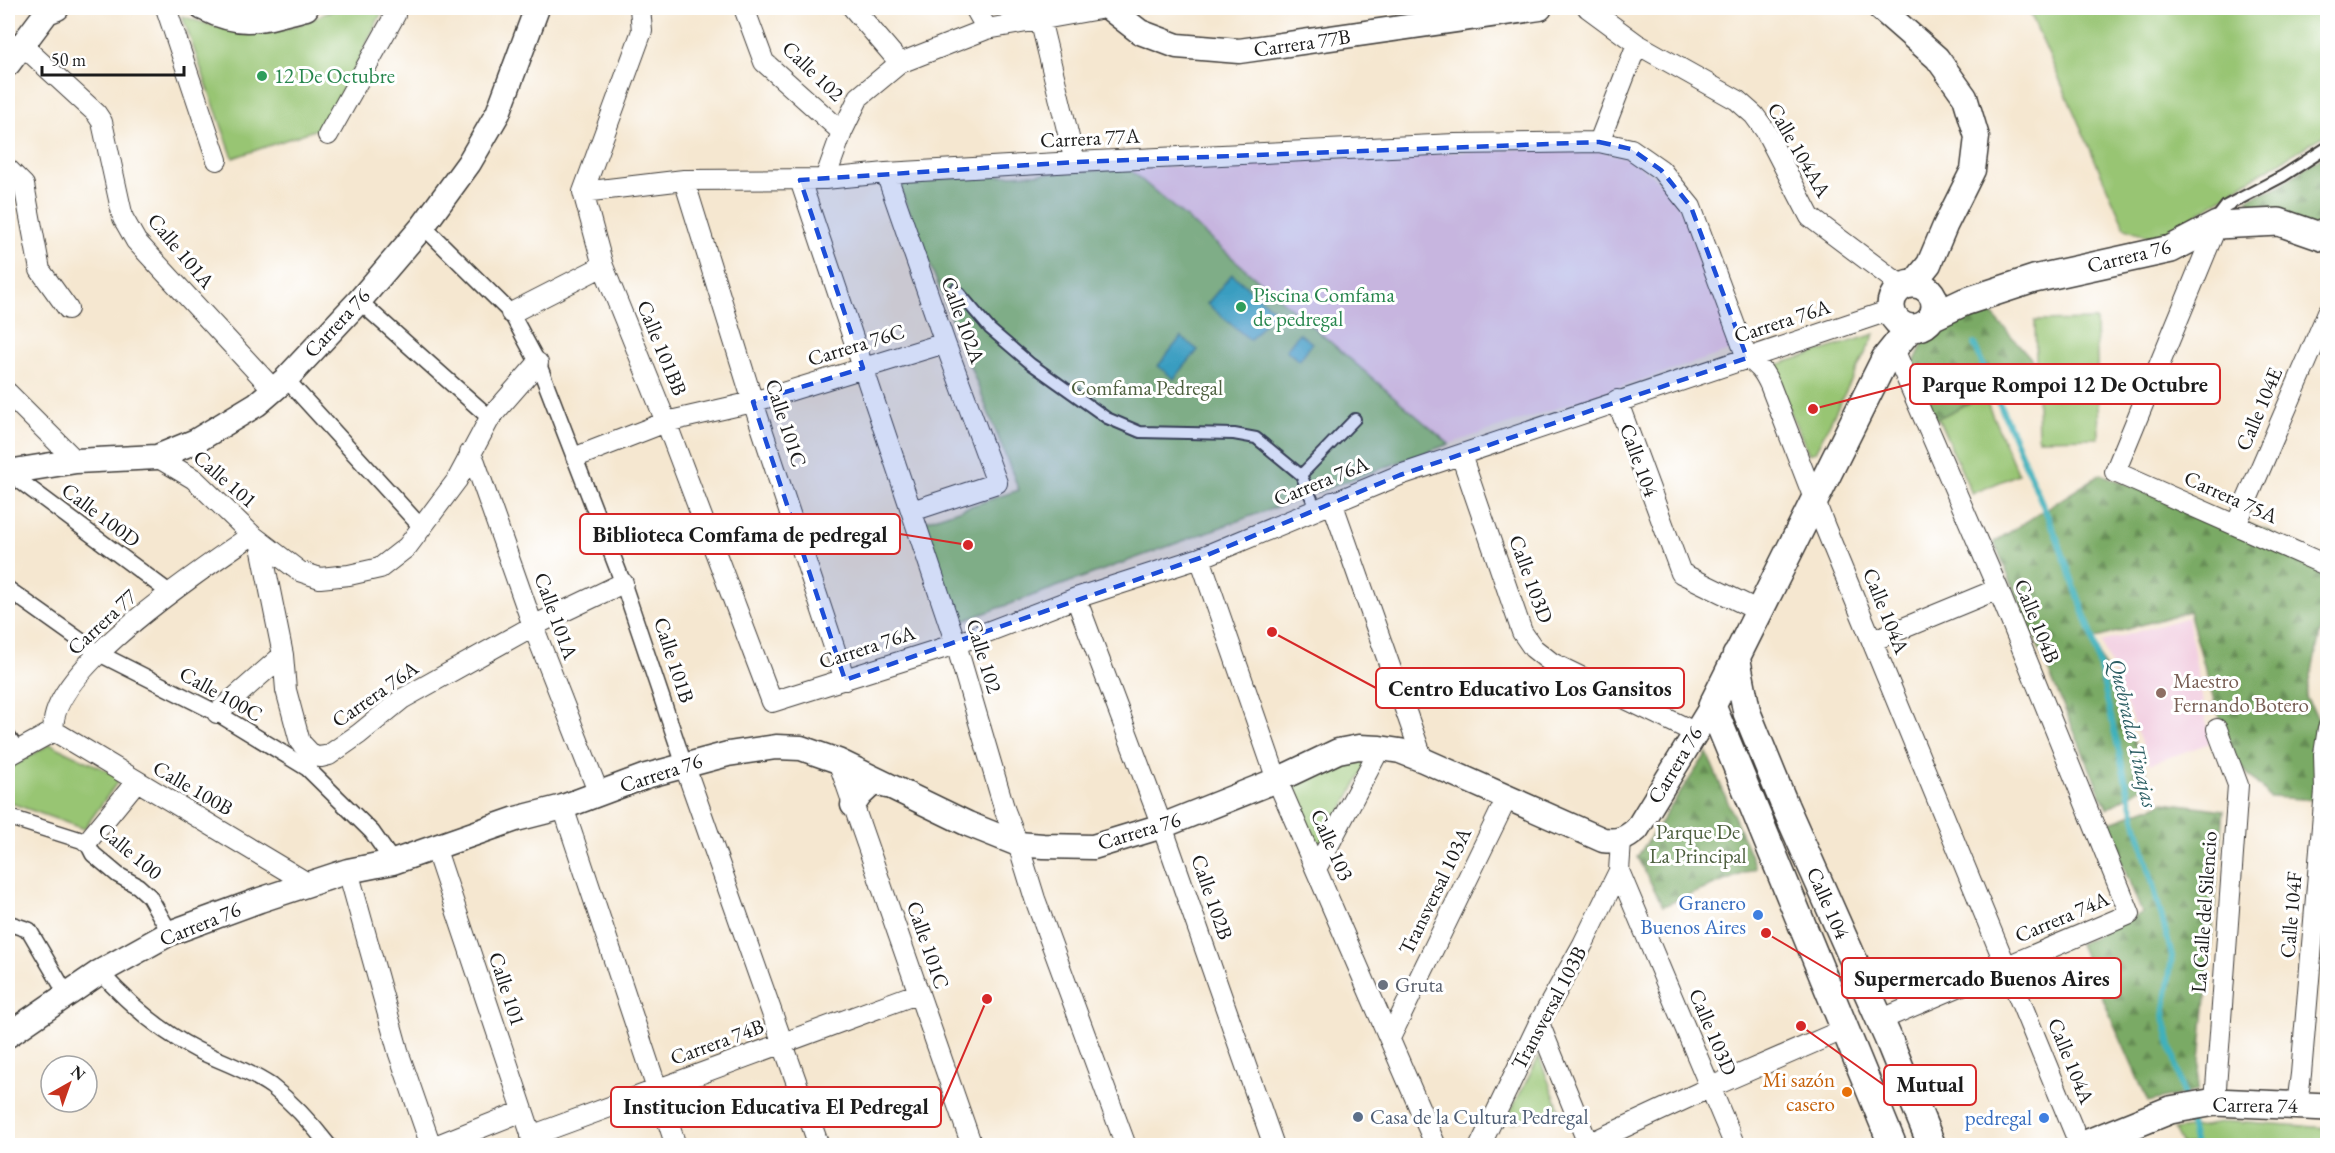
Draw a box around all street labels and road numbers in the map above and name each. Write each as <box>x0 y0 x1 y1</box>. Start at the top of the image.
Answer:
street label: Carrera 77B <box>1252 22 1352 63</box>
street label: Calle 102 <box>777 35 850 107</box>
street label: Calle 104AA <box>1761 97 1838 202</box>
street label: Carrera 77A <box>1039 121 1141 154</box>
street label: Calle 101A <box>142 207 221 294</box>
street label: Carrera 76 <box>2084 232 2174 279</box>
street label: Calle 102A <box>935 273 992 367</box>
street label: Carrera 76 <box>298 282 376 363</box>
street label: Carrera 76A <box>1730 292 1834 349</box>
street label: Calle 101BB <box>631 296 694 400</box>
street label: Carrera 76C <box>804 317 908 372</box>
street label: Calle 104E <box>2229 363 2288 455</box>
street label: Calle 101C <box>760 375 813 470</box>
street label: Calle 104 <box>1614 420 1665 501</box>
street label: Calle 101 <box>188 444 263 514</box>
street label: Carrera 76A <box>1269 449 1373 512</box>
street label: Carrera 75A <box>2180 464 2283 529</box>
street label: Calle 100D <box>57 476 146 553</box>
street label: Calle 103D <box>1503 531 1560 627</box>
street label: Calle 104A <box>1857 564 1916 658</box>
street label: Calle 101A <box>528 569 585 663</box>
street label: Calle 104B <box>2008 575 2067 667</box>
street label: Carrera 77 <box>61 582 143 661</box>
street label: Calle 101B <box>648 614 701 706</box>
street label: Calle 102 <box>960 616 1008 696</box>
street label: Carrera 76A <box>815 618 919 675</box>
street label: Carrera 76A <box>326 654 424 733</box>
street label: Calle 100C <box>175 660 268 727</box>
street label: Carrera 76 <box>1641 721 1708 808</box>
street label: Carrera 76 <box>616 747 706 799</box>
street label: Calle 100B <box>148 754 238 821</box>
street label: Carrera 76 <box>1094 805 1184 856</box>
street label: Calle 103 <box>1305 805 1360 885</box>
street label: Calle 100 <box>93 816 168 885</box>
street label: Transversal 103A <box>1392 822 1477 959</box>
street label: La Calle del Silencio <box>2184 830 2223 994</box>
street label: Calle 102B <box>1185 851 1240 943</box>
street label: Calle 104 <box>1801 863 1857 944</box>
street label: Calle 104F <box>2273 870 2308 959</box>
street label: Carrera 74A <box>2011 884 2113 948</box>
street label: Carrera 76 <box>155 895 244 952</box>
street label: Calle 101C <box>901 897 956 992</box>
street label: Transversal 103B <box>1505 941 1592 1074</box>
street label: Calle 101 <box>483 949 532 1029</box>
street label: Calle 103D <box>1683 984 1744 1079</box>
street label: Carrera 74B <box>666 1012 767 1071</box>
street label: Calle 104A <box>2042 1014 2101 1108</box>
street label: Carrera 74 <box>2212 1090 2299 1119</box>

